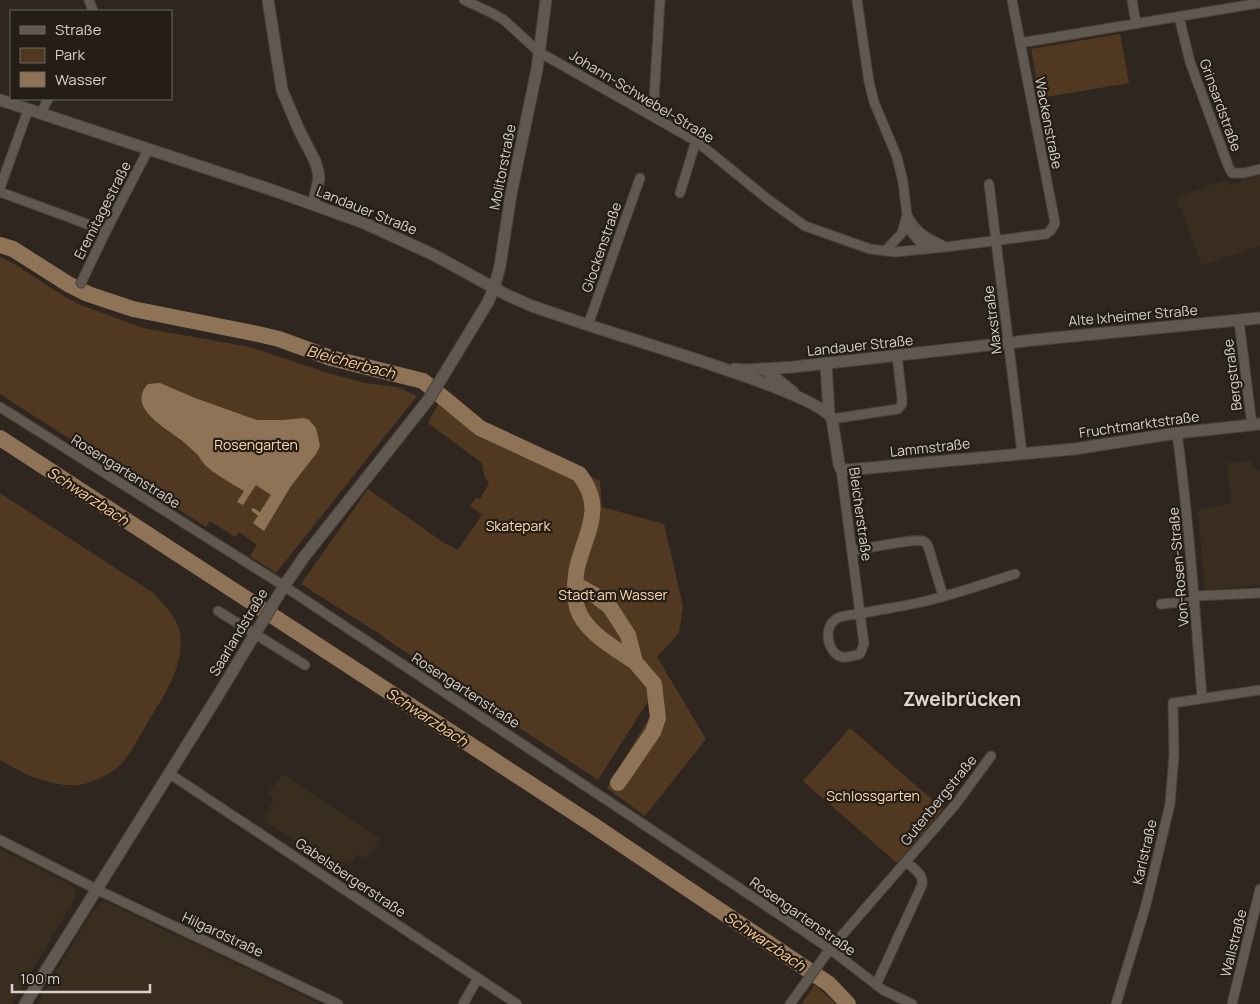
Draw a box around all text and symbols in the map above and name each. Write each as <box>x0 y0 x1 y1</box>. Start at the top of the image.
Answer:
legend <box>10 10 172 100</box>
text: Straße <box>55 19 102 40</box>
text: Park <box>55 44 85 65</box>
street label: Johann-Schwebel-Straße <box>566 45 718 147</box>
street label: Grinsardstraße <box>1196 56 1246 154</box>
text: Wasser <box>55 69 107 90</box>
street label: Wackenstraße <box>1031 75 1067 171</box>
street label: Molitorstraße <box>484 122 520 212</box>
street label: Eremitagestraße <box>69 158 135 262</box>
street label: Landauer Straße <box>314 181 420 239</box>
street label: Glockenstraße <box>577 199 625 295</box>
street label: Maxstraße <box>978 285 1006 355</box>
street label: Alte Ixheimer Straße <box>1067 300 1199 330</box>
street label: Landauer Straße <box>806 330 914 360</box>
street label: Bergstraße <box>1218 338 1246 412</box>
water label: Bleicherbach <box>304 340 399 384</box>
street label: Fruchtmarktstraße <box>1078 406 1200 442</box>
street label: Rosengartenstraße <box>68 430 184 512</box>
street label: Lammstraße <box>889 433 971 461</box>
park label: Rosengarten <box>214 435 298 454</box>
water label: Schwarzbach <box>43 462 134 531</box>
street label: Bleicherstraße <box>845 466 877 562</box>
street label: Von-Rosen-Straße <box>1163 506 1193 628</box>
park label: Skatepark <box>486 516 551 535</box>
street label: Saarlandstraße <box>204 585 272 679</box>
park label: Stadt am Wasser <box>558 585 668 604</box>
street label: Rosengartenstraße <box>408 648 524 732</box>
water label: Schwarzbach <box>382 683 473 752</box>
district label: Zweibrücken <box>903 686 1021 712</box>
street label: Gutenbergstraße <box>896 751 980 849</box>
park label: Schlossgarten <box>826 786 920 805</box>
street label: Karlstraße <box>1127 817 1161 887</box>
street label: Gabelsbergerstraße <box>292 833 410 921</box>
street label: Rosengartenstraße <box>746 872 860 960</box>
water label: Schwarzbach <box>720 906 811 976</box>
street label: Hilgardstraße <box>179 907 267 961</box>
street label: Wallstraße <box>1215 907 1251 979</box>
scale bar <box>12 962 150 994</box>
text: 100 m <box>20 968 60 989</box>

